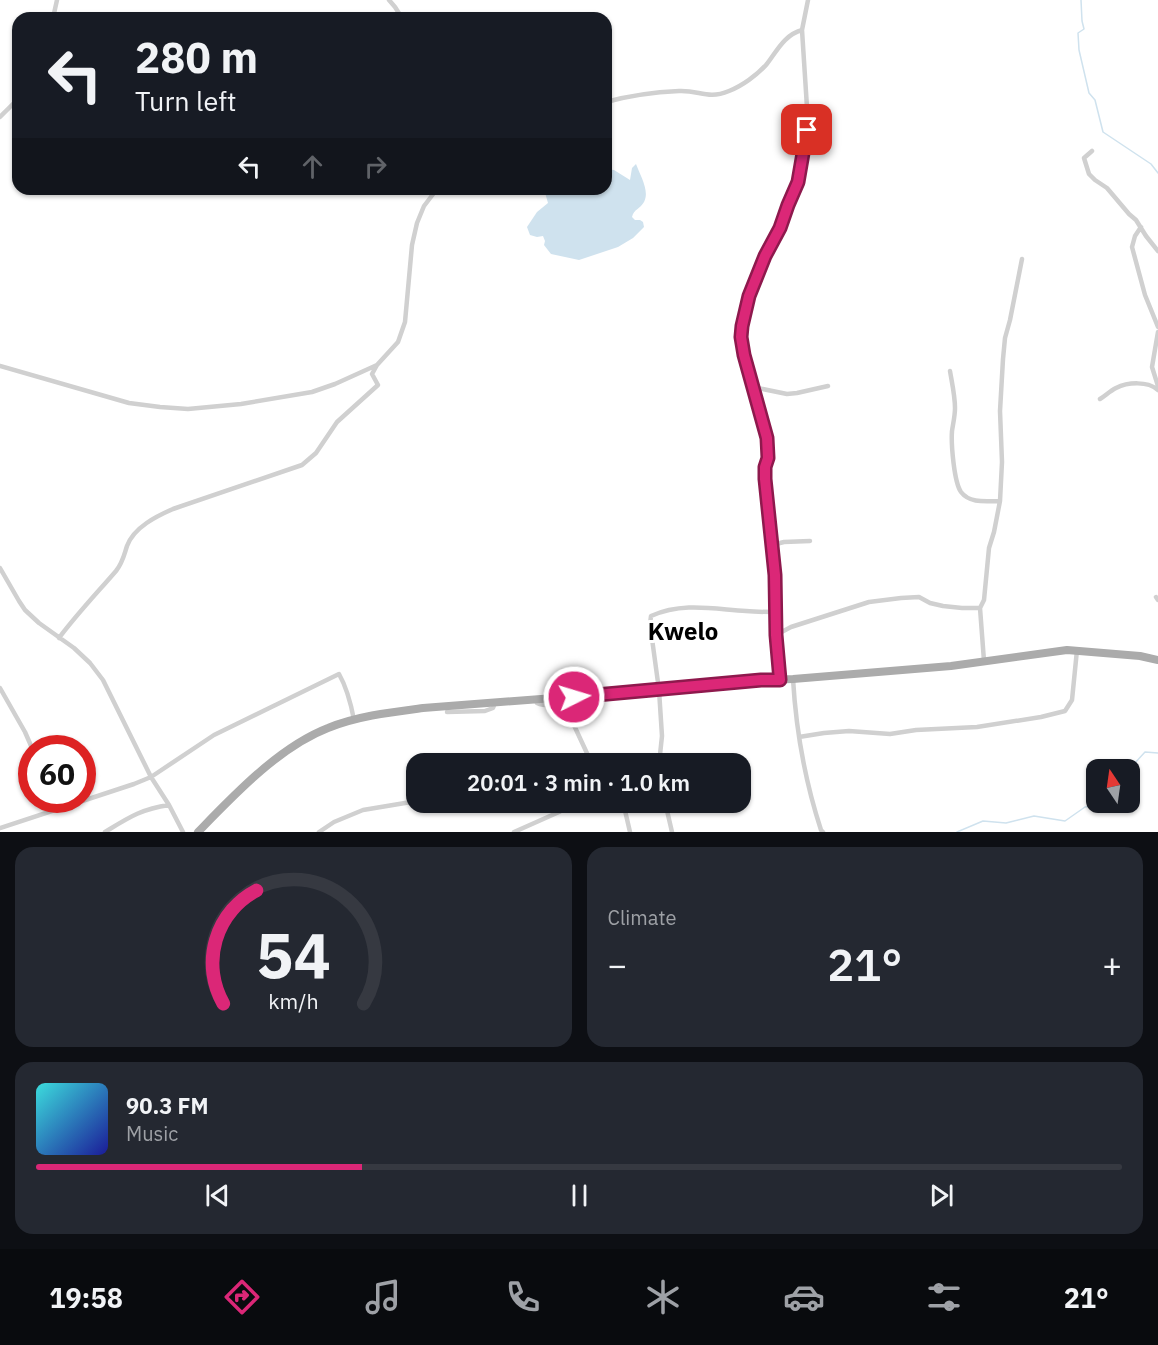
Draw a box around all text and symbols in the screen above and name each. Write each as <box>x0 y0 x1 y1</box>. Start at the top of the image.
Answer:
text: 280 m <box>135 30 258 85</box>
icon: left <box>36 36 114 114</box>
text: Turn left <box>135 83 236 118</box>
pin <box>781 104 832 155</box>
icon: arrive <box>790 113 823 146</box>
icon: left <box>233 150 266 183</box>
icon: ahead <box>296 150 329 183</box>
icon: right <box>359 150 392 183</box>
district label: Kwelo <box>648 615 718 647</box>
position arrow <box>542 665 606 729</box>
speed limit sign: 60 <box>18 735 96 813</box>
north arrow <box>1086 759 1140 813</box>
map controls <box>1086 759 1140 813</box>
text: 20:01 · 3 min · 1.0 km <box>467 768 690 797</box>
text: Climate <box>608 904 676 931</box>
text: 54 <box>256 914 331 995</box>
text: 21° <box>827 935 902 993</box>
text: − <box>608 943 627 986</box>
text: + <box>1102 943 1122 986</box>
text: km/h <box>268 987 318 1015</box>
text: 90.3 FM <box>126 1091 209 1120</box>
text: Music <box>126 1120 178 1147</box>
icon: previous <box>201 1179 234 1212</box>
icon: pause <box>563 1179 596 1212</box>
icon: next <box>925 1179 958 1212</box>
icon: directions <box>221 1276 263 1318</box>
icon: music <box>362 1276 404 1318</box>
icon: phone <box>502 1276 544 1318</box>
icon: climate <box>642 1276 684 1318</box>
icon: car <box>783 1276 825 1318</box>
icon: filters <box>923 1276 965 1318</box>
text: 19:58 <box>49 1280 123 1315</box>
text: 21° <box>1064 1280 1109 1315</box>

